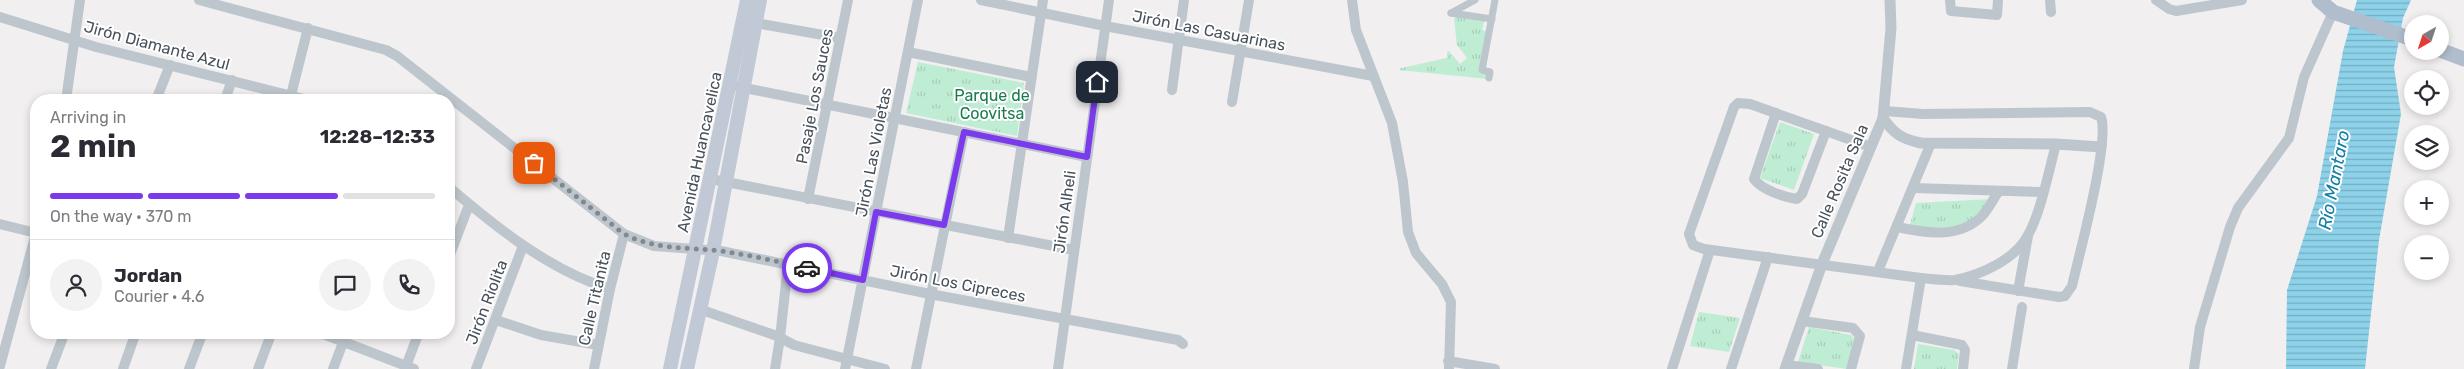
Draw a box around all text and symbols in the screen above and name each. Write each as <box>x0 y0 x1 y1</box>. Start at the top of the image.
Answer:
street label: Jirón Las Casuarinas <box>1131 6 1287 55</box>
north arrow <box>2404 15 2449 60</box>
map controls <box>2404 15 2449 280</box>
street label: Jirón Diamante Azul <box>82 17 232 74</box>
street label: Pasaje Los Sauces <box>792 27 837 165</box>
pin <box>1076 61 1118 103</box>
icon: home <box>1083 68 1111 96</box>
street label: Avenida Huancavelica <box>673 70 726 234</box>
button: locate <box>2404 70 2449 115</box>
street label: Jirón Las Violetas <box>852 86 895 219</box>
park label: Parque de Coovitsa <box>954 86 1030 123</box>
text: Arriving in <box>50 108 126 127</box>
street label: Calle Rosita Sala <box>1807 121 1872 241</box>
text: 12:28–12:33 <box>320 125 435 148</box>
button: layers <box>2404 125 2449 170</box>
text: 2 min <box>50 127 137 165</box>
water label: Río Mantaro <box>2314 128 2354 232</box>
pin <box>513 142 555 184</box>
icon: bag <box>520 149 548 177</box>
street label: Jirón Alheli <box>1049 169 1080 255</box>
button: + <box>2404 180 2449 225</box>
text: On the way · 370 m <box>50 207 192 226</box>
button: − <box>2404 235 2449 280</box>
courier <box>782 243 832 293</box>
street label: Calle Titanita <box>574 249 615 347</box>
icon: car <box>793 254 821 282</box>
street label: Jirón Riolita <box>462 257 511 347</box>
button: person <box>50 259 102 311</box>
button: chat <box>319 259 371 311</box>
button: phone <box>383 259 435 311</box>
street label: Jirón Los Cipreces <box>888 261 1027 306</box>
text: Jordan <box>114 264 182 287</box>
text: Courier · 4.6 <box>114 287 204 306</box>

